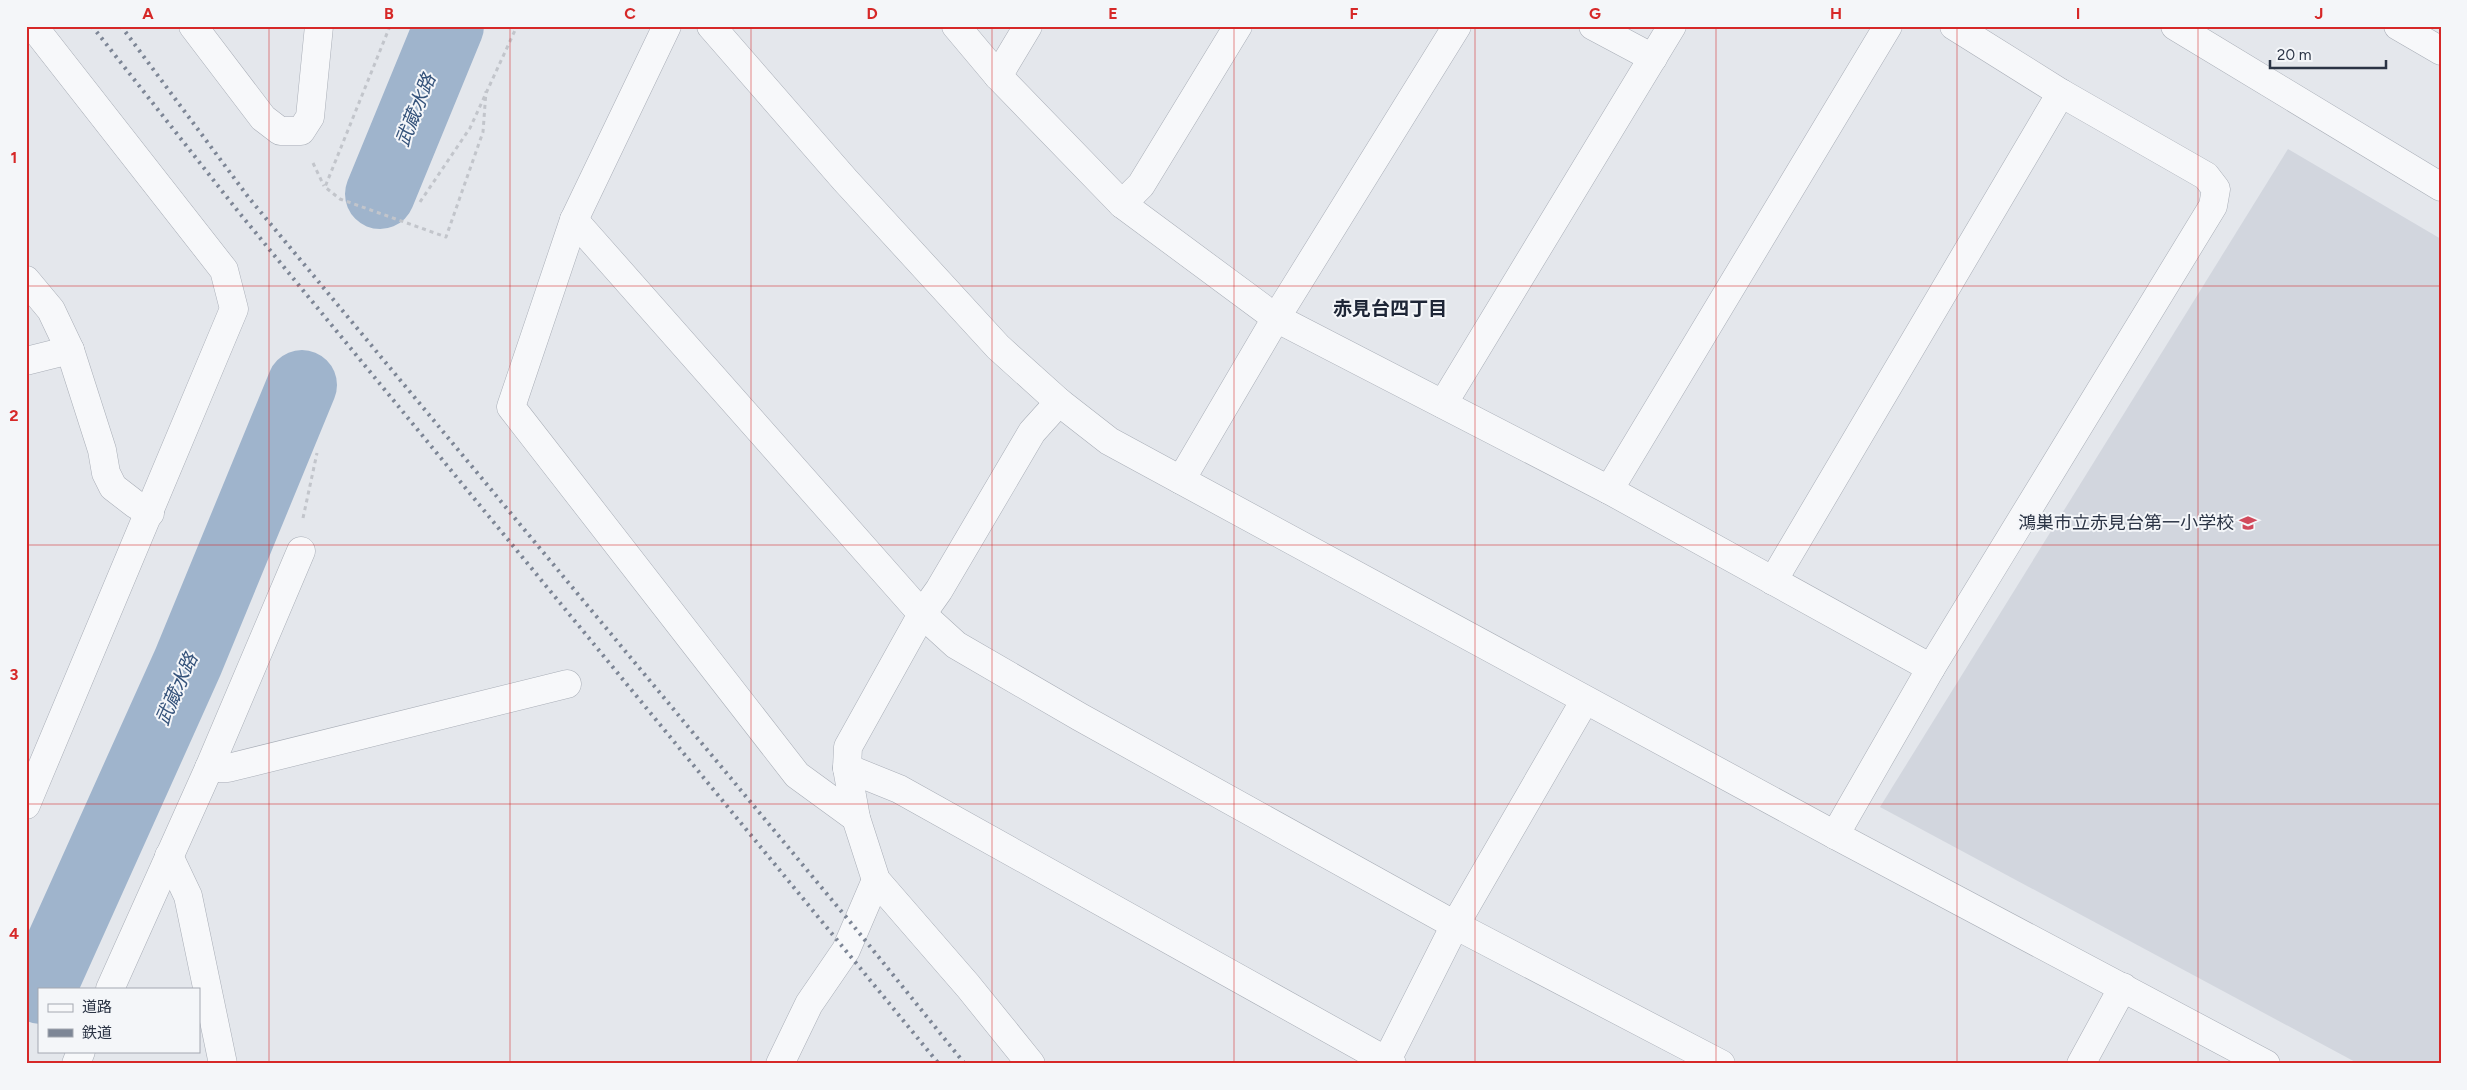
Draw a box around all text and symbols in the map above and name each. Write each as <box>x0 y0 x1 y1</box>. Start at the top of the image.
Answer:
text: A <box>142 4 154 23</box>
text: B <box>384 4 394 23</box>
text: C <box>624 4 636 23</box>
text: D <box>866 4 878 23</box>
text: E <box>1108 4 1118 23</box>
text: F <box>1350 4 1359 23</box>
text: G <box>1589 4 1601 23</box>
text: H <box>1830 4 1842 23</box>
text: I <box>2076 4 2080 23</box>
text: J <box>2315 4 2323 23</box>
scale bar <box>2270 38 2386 70</box>
text: 20 m <box>2277 46 2311 64</box>
water label: 武蔵水路 <box>391 69 441 150</box>
text: 1 <box>11 148 17 167</box>
district label: 赤見台四丁目 <box>1333 297 1447 320</box>
text: 2 <box>9 406 19 425</box>
place label: 鴻巣市立赤見台第一小学校 <box>2018 512 2234 534</box>
school or university icon: 鴻巣市立赤見台第一小学校 <box>2238 513 2258 533</box>
water label: 武蔵水路 <box>150 648 203 729</box>
text: 3 <box>10 665 19 684</box>
text: 4 <box>9 924 19 943</box>
legend <box>38 988 200 1052</box>
text: 道路 <box>82 998 112 1016</box>
text: 鉄道 <box>82 1024 112 1042</box>

